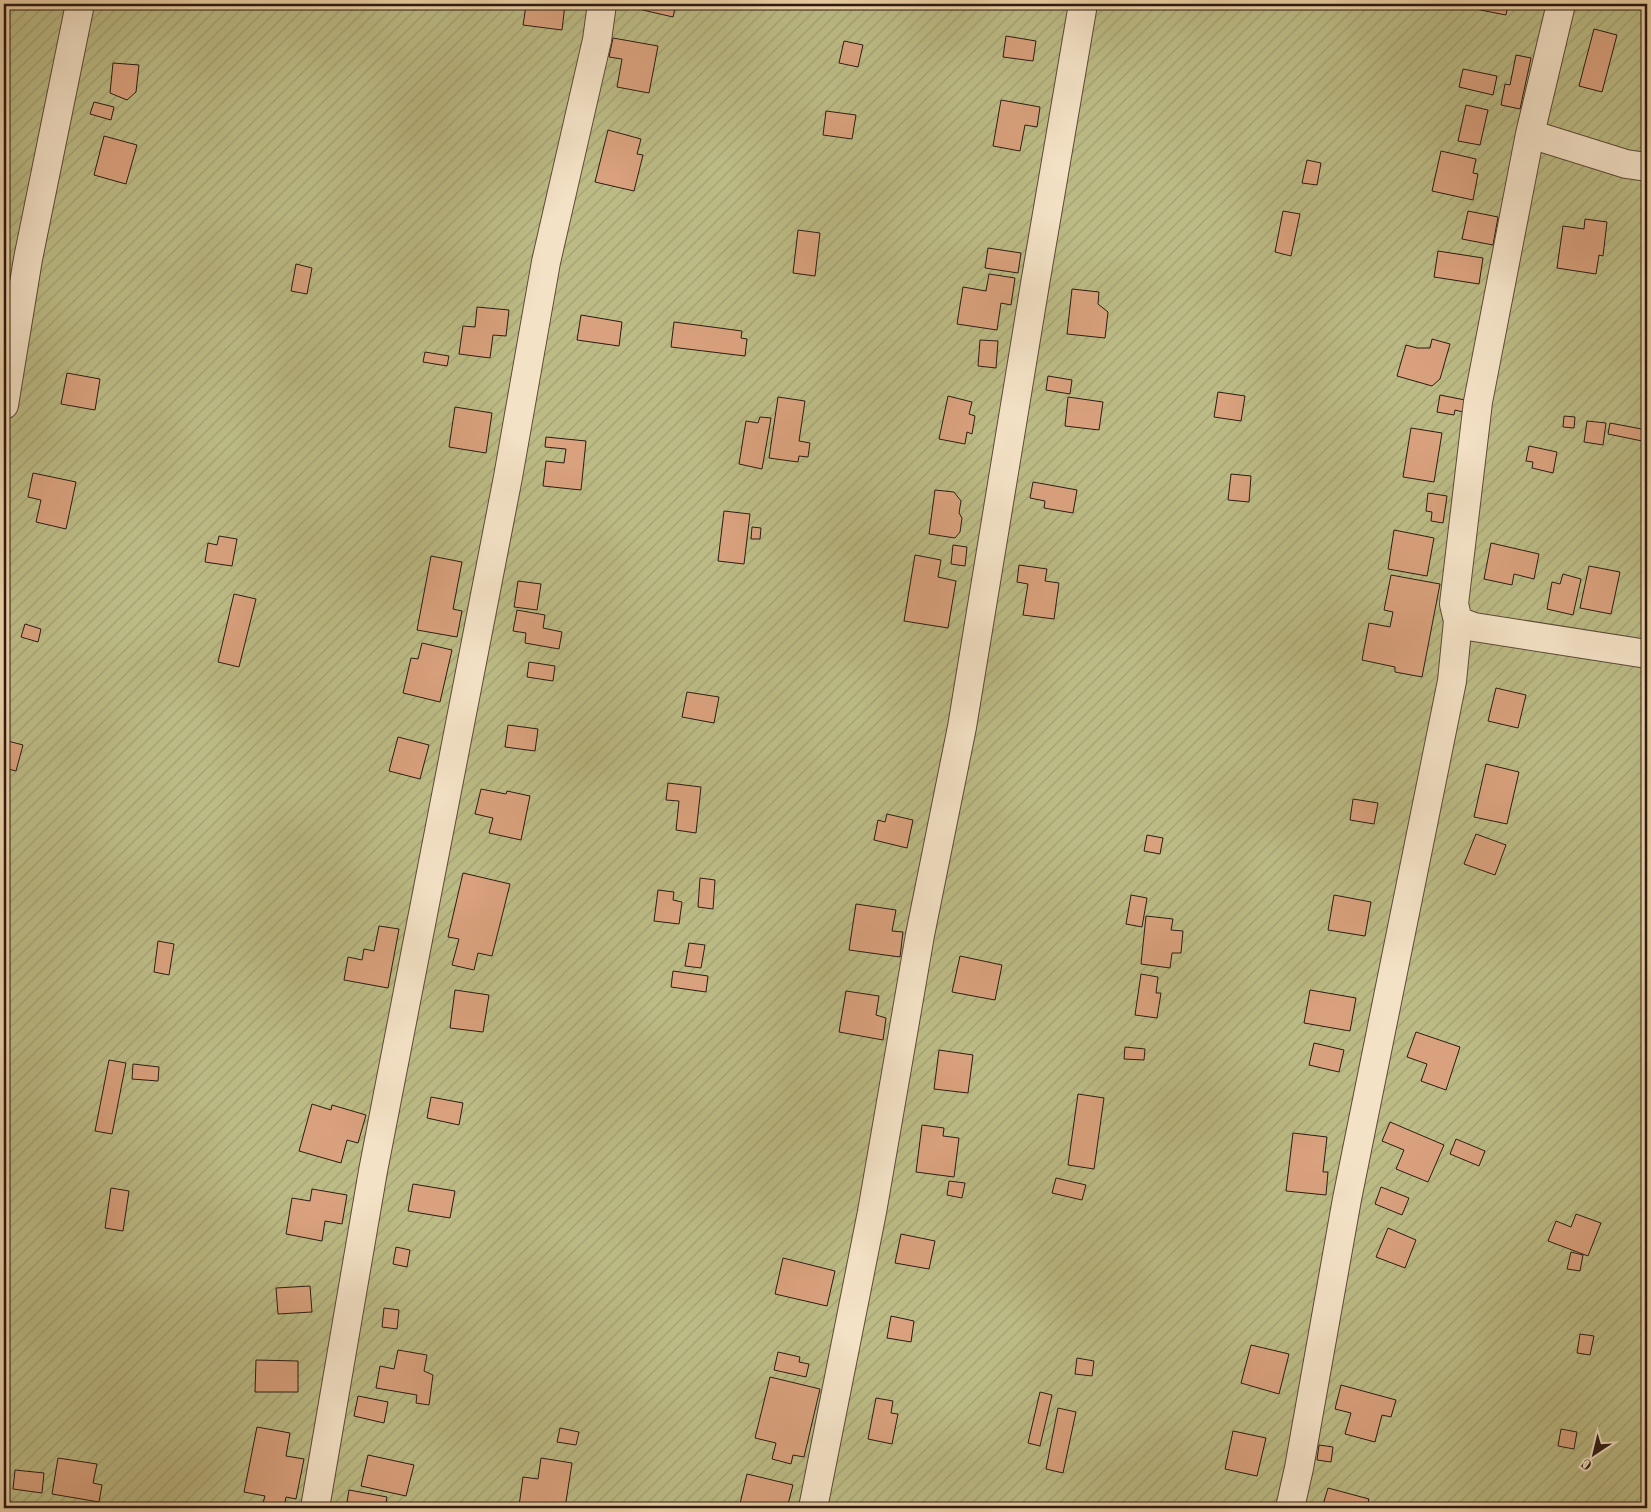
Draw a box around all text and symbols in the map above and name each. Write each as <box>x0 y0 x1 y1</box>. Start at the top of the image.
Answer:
north arrow <box>1568 1430 1618 1480</box>
text: С <box>1579 1455 1595 1472</box>

